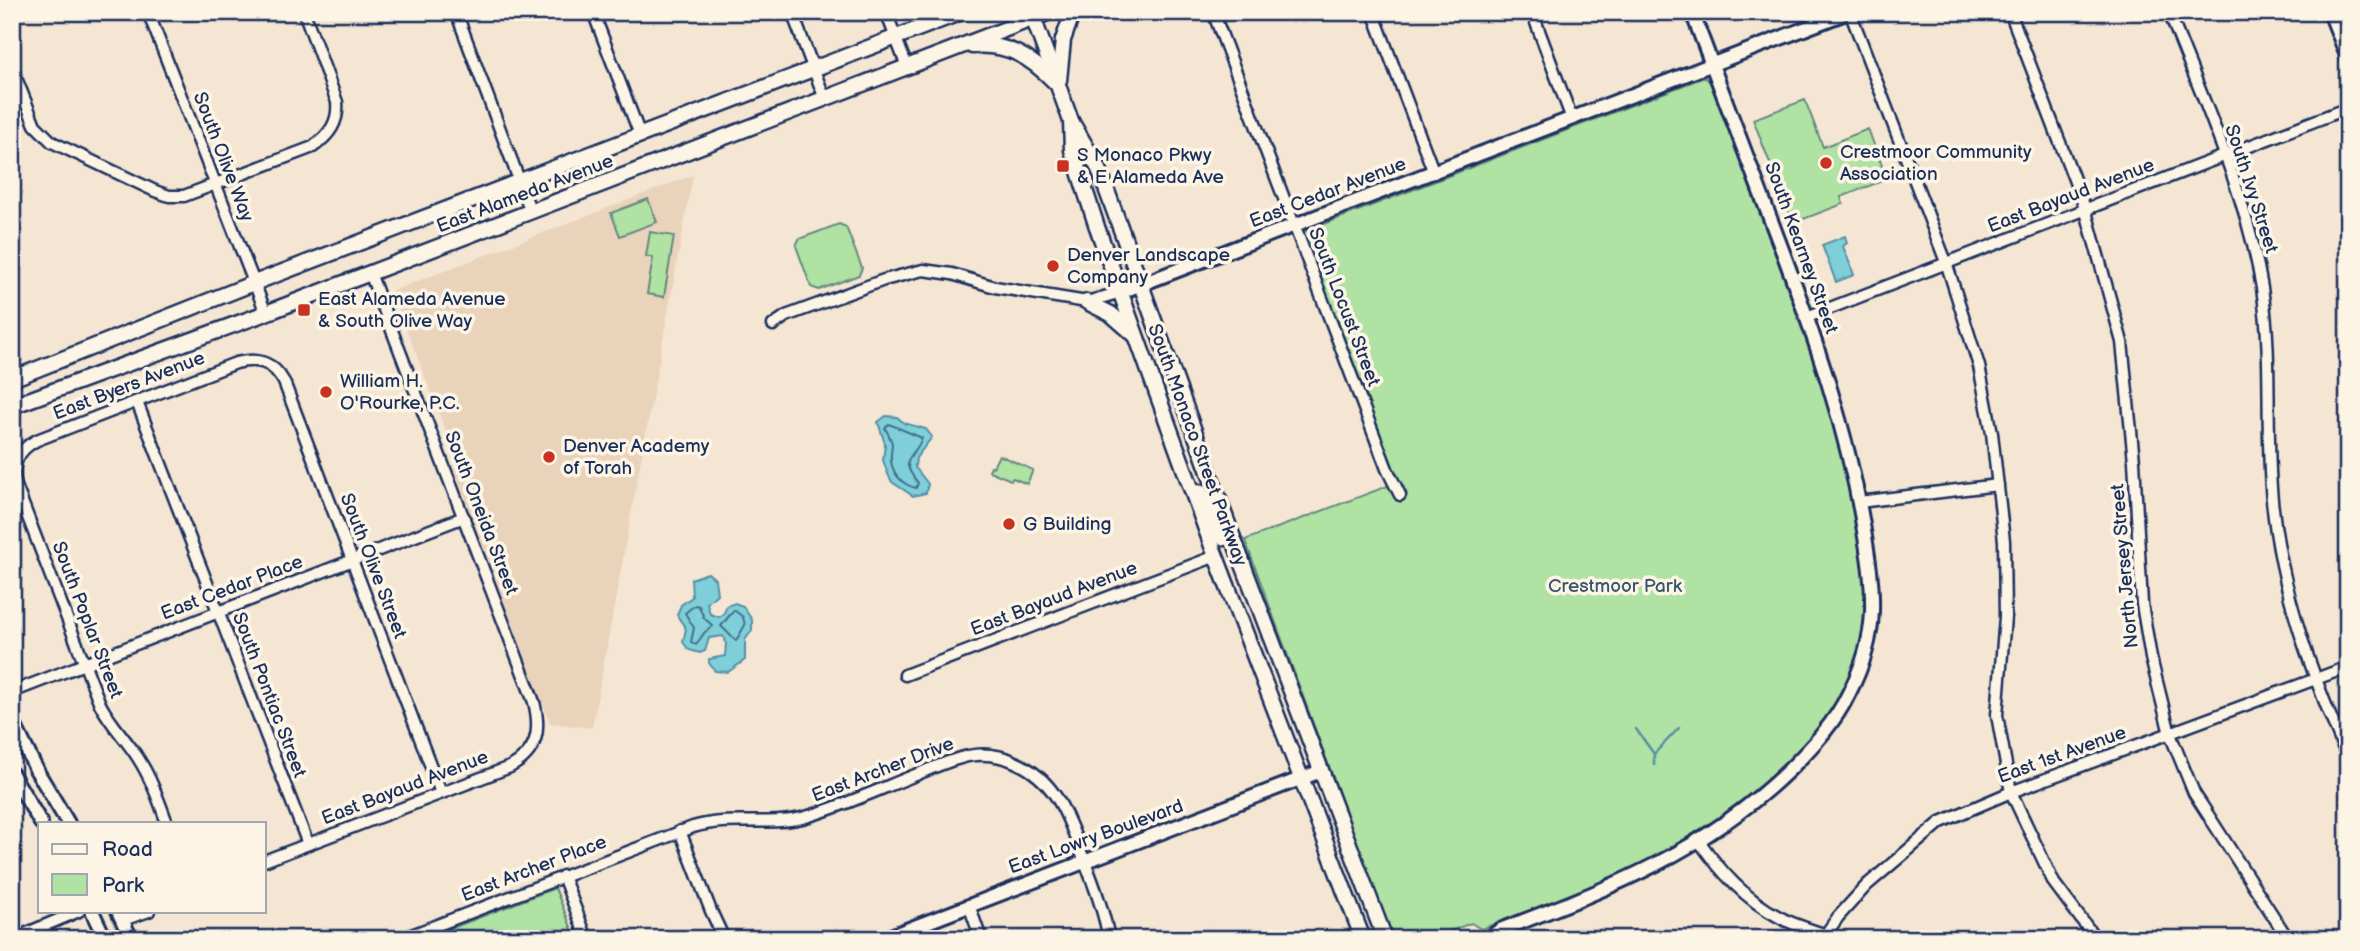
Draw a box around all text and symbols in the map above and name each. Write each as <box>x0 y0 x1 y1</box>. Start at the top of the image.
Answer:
street label: South Olive Way <box>188 89 258 225</box>
street label: South Ivy Street <box>2219 122 2283 256</box>
place label: Crestmoor Community Association <box>1840 141 2032 186</box>
place label: S Monaco Pkwy & E Alameda Ave <box>1077 144 1224 189</box>
street label: East Alameda Avenue <box>433 150 617 238</box>
street label: East Cedar Avenue <box>1246 153 1410 233</box>
street label: East Bayaud Avenue <box>1984 154 2158 238</box>
marker: Crestmoor Community Association <box>1818 155 1834 171</box>
marker: S Monaco Pkwy & E Alameda Ave <box>1055 158 1071 174</box>
street label: South Kearney Street <box>1759 159 1843 337</box>
street label: South Locust Street <box>1303 224 1385 390</box>
place label: Denver Landscape Company <box>1067 244 1230 289</box>
marker: Denver Landscape Company <box>1045 258 1061 274</box>
place label: East Alameda Avenue & South Olive Way <box>318 288 506 333</box>
marker: East Alameda Avenue & South Olive Way <box>296 302 312 318</box>
street label: South Monaco Street Parkway <box>1142 321 1252 570</box>
street label: East Byers Avenue <box>50 347 208 425</box>
place label: William H. O'Rourke, P.C. <box>340 370 459 415</box>
marker: William H. O'Rourke, P.C. <box>318 384 334 400</box>
street label: South Oneida Street <box>439 428 523 598</box>
place label: Denver Academy of Torah <box>563 435 710 480</box>
marker: Denver Academy of Torah <box>541 449 557 465</box>
street label: North Jersey Street <box>2106 483 2144 649</box>
street label: South Olive Street <box>335 490 411 642</box>
place label: G Building <box>1023 513 1112 536</box>
marker: G Building <box>1001 516 1017 532</box>
street label: South Poplar Street <box>47 538 128 702</box>
street label: East Cedar Place <box>158 550 306 626</box>
street label: East Bayaud Avenue <box>967 557 1141 641</box>
park label: Crestmoor Park <box>1548 575 1683 598</box>
street label: South Pontiac Street <box>227 609 311 781</box>
street label: East 1st Avenue <box>1995 721 2129 789</box>
street label: East Archer Drive <box>809 732 957 808</box>
street label: East Bayaud Avenue <box>318 746 492 830</box>
street label: East Lowry Boulevard <box>1006 795 1186 879</box>
legend <box>38 822 266 912</box>
street label: East Archer Place <box>458 831 610 907</box>
text: Road <box>102 837 153 862</box>
text: Park <box>102 873 145 898</box>

